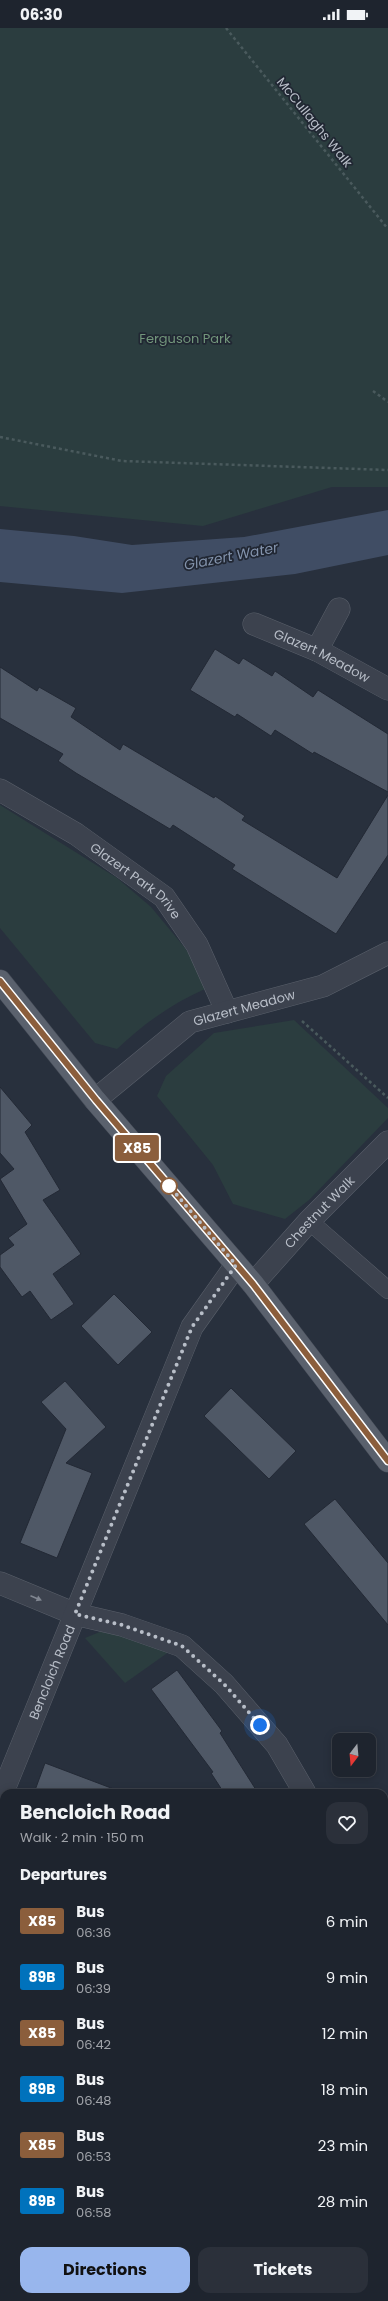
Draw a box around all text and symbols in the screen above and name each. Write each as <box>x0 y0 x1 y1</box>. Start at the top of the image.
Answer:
text: 06:30 <box>20 4 62 25</box>
street label: McCullaghs Walk <box>272 73 357 172</box>
park label: Ferguson Park <box>139 329 231 348</box>
water label: Glazert Water <box>182 537 281 575</box>
street label: Glazert Meadow <box>271 624 374 688</box>
street label: Glazert Park Drive <box>86 838 185 923</box>
street label: Glazert Meadow <box>191 985 298 1031</box>
line badge: X85 <box>114 1135 160 1161</box>
text: X85 <box>123 1138 151 1158</box>
street label: Chestnut Walk <box>280 1171 359 1253</box>
unlabelled marker <box>160 1177 178 1195</box>
one-way arrow <box>30 1595 42 1601</box>
street label: Bencloich Road <box>24 1622 80 1722</box>
your location <box>250 1715 270 1735</box>
north arrow <box>332 1733 376 1777</box>
map controls <box>332 1733 376 1777</box>
text: Bencloich Road <box>20 1799 170 1826</box>
button: heart <box>326 1802 368 1844</box>
text: Walk · 2 min · 150 m <box>20 1828 144 1847</box>
text: Departures <box>20 1864 107 1885</box>
text: Bus <box>76 1901 105 1922</box>
text: X85 <box>28 1911 56 1931</box>
text: 6 min <box>326 1911 368 1932</box>
text: 06:36 <box>76 1923 111 1942</box>
text: Bus <box>76 1957 104 1978</box>
text: 89B <box>29 1967 55 1987</box>
text: 9 min <box>326 1967 368 1988</box>
text: 06:39 <box>76 1979 111 1998</box>
text: Bus <box>76 2013 105 2034</box>
text: X85 <box>28 2023 56 2043</box>
text: 12 min <box>322 2023 368 2044</box>
text: 06:42 <box>76 2035 111 2054</box>
text: Bus <box>76 2069 104 2090</box>
text: 89B <box>29 2079 55 2099</box>
text: 18 min <box>321 2079 368 2100</box>
text: 06:48 <box>76 2091 112 2110</box>
text: Bus <box>76 2125 105 2146</box>
text: X85 <box>28 2135 56 2155</box>
text: 23 min <box>318 2135 368 2156</box>
text: 06:53 <box>76 2147 111 2166</box>
text: Bus <box>76 2181 104 2202</box>
text: 89B <box>29 2191 55 2211</box>
text: 28 min <box>317 2191 368 2212</box>
text: 06:58 <box>76 2203 112 2222</box>
button: Directions <box>20 2247 190 2293</box>
button: Tickets <box>198 2247 368 2293</box>

